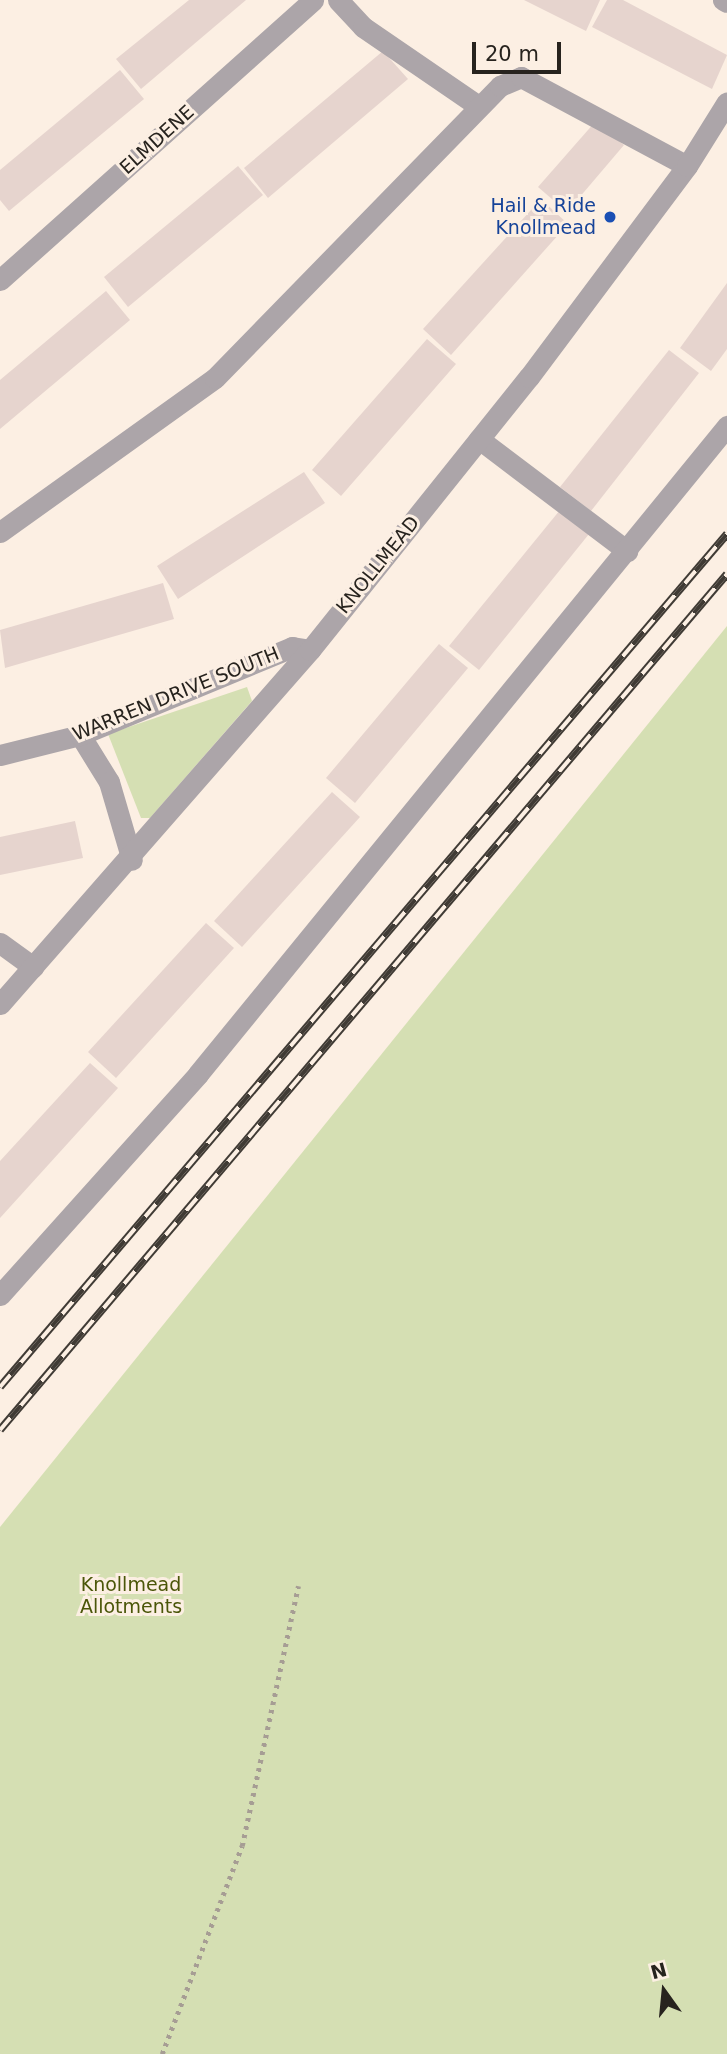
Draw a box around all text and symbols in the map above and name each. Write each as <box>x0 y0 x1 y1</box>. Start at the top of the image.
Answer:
scale bar <box>475 28 564 72</box>
text: 20 m <box>485 42 539 66</box>
street label: ELMDENE <box>115 101 199 179</box>
place label: Hail & Ride Knollmead <box>490 195 596 239</box>
marker: Hail & Ride Knollmead <box>602 209 618 225</box>
street label: KNOLLMEAD <box>332 512 424 618</box>
street label: WARREN DRIVE SOUTH <box>69 642 283 746</box>
park label: Knollmead Allotments <box>80 1574 182 1618</box>
north arrow <box>629 1956 699 2026</box>
text: N <box>648 1958 669 1983</box>

